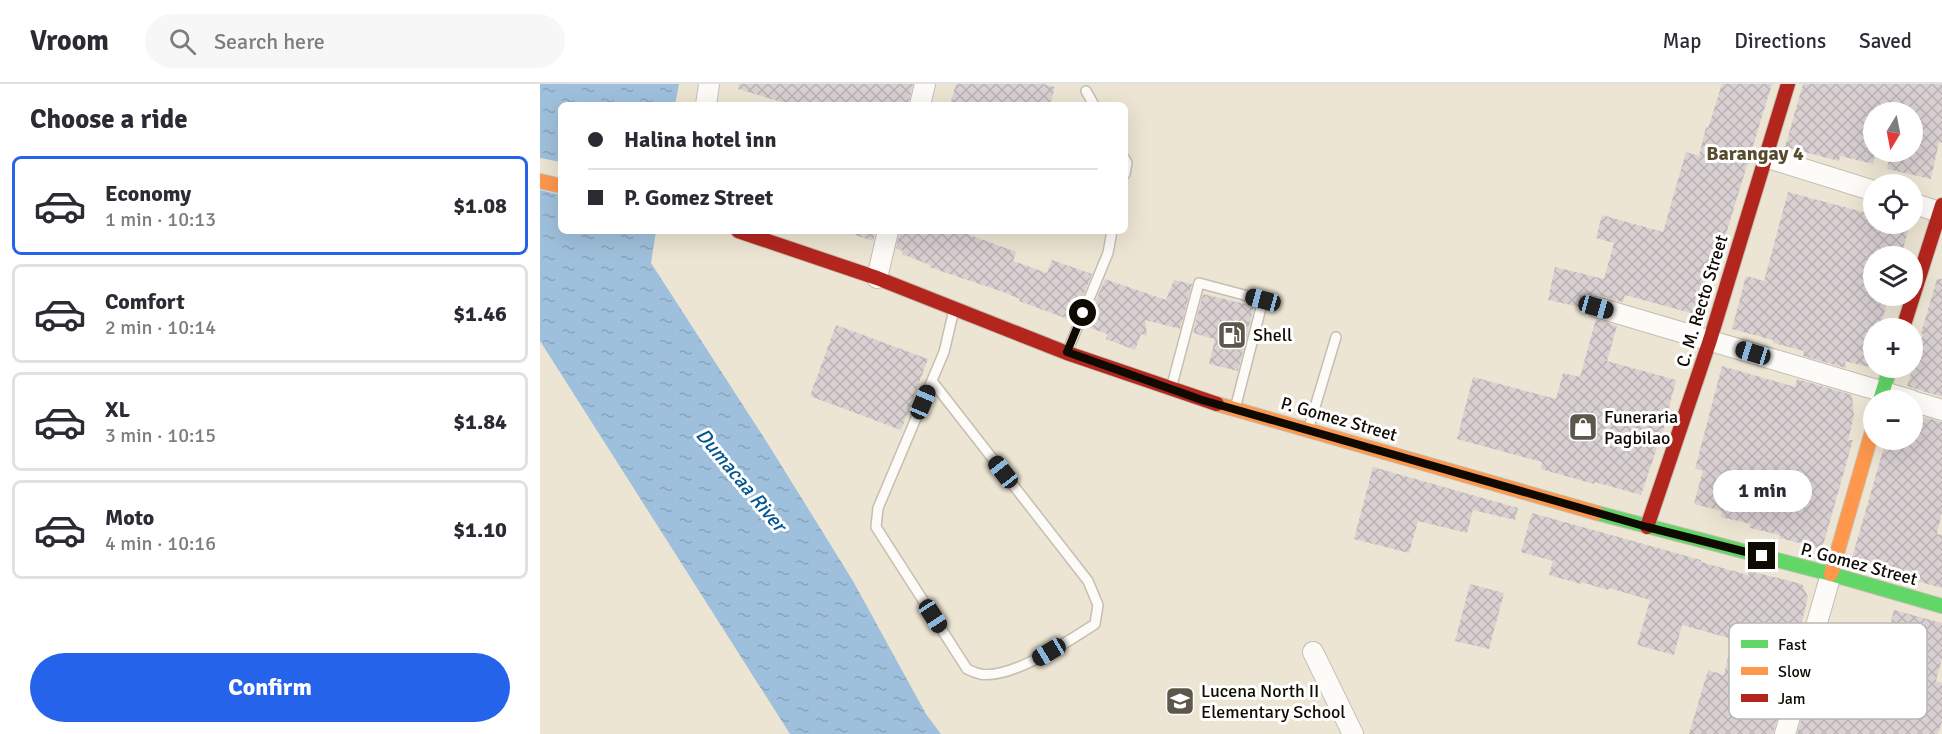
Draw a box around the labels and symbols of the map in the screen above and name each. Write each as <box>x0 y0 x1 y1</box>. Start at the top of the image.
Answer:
north arrow <box>1863 102 1923 162</box>
district label: Barangay 4 <box>1706 141 1804 166</box>
street label: C. M. Recto Street <box>1671 232 1733 370</box>
car <box>1243 287 1283 313</box>
car <box>1576 293 1616 321</box>
route start <box>1069 299 1096 326</box>
fuel station icon: Shell <box>1216 319 1248 351</box>
place label: Shell <box>1253 324 1292 346</box>
car <box>1733 339 1773 367</box>
car <box>908 382 938 422</box>
street label: P. Gomez Street <box>1278 392 1400 446</box>
place label: Funeraria Pagbilao <box>1604 406 1678 449</box>
shop icon: Funeraria Pagbilao <box>1567 411 1599 443</box>
water label: Dumacaa River <box>690 423 793 539</box>
car <box>985 452 1021 492</box>
callout: 1 min <box>1712 469 1812 511</box>
street label: P. Gomez Street <box>1798 538 1920 590</box>
route end <box>1748 542 1775 569</box>
car <box>916 596 950 636</box>
legend <box>1729 623 1927 719</box>
car <box>1029 635 1069 669</box>
text: Fast <box>1778 635 1807 655</box>
text: Slow <box>1778 662 1812 682</box>
place label: Lucena North II Elementary School <box>1201 680 1346 723</box>
school or university icon: Lucena North II Elementary School <box>1164 685 1196 717</box>
text: Jam <box>1778 689 1806 709</box>

